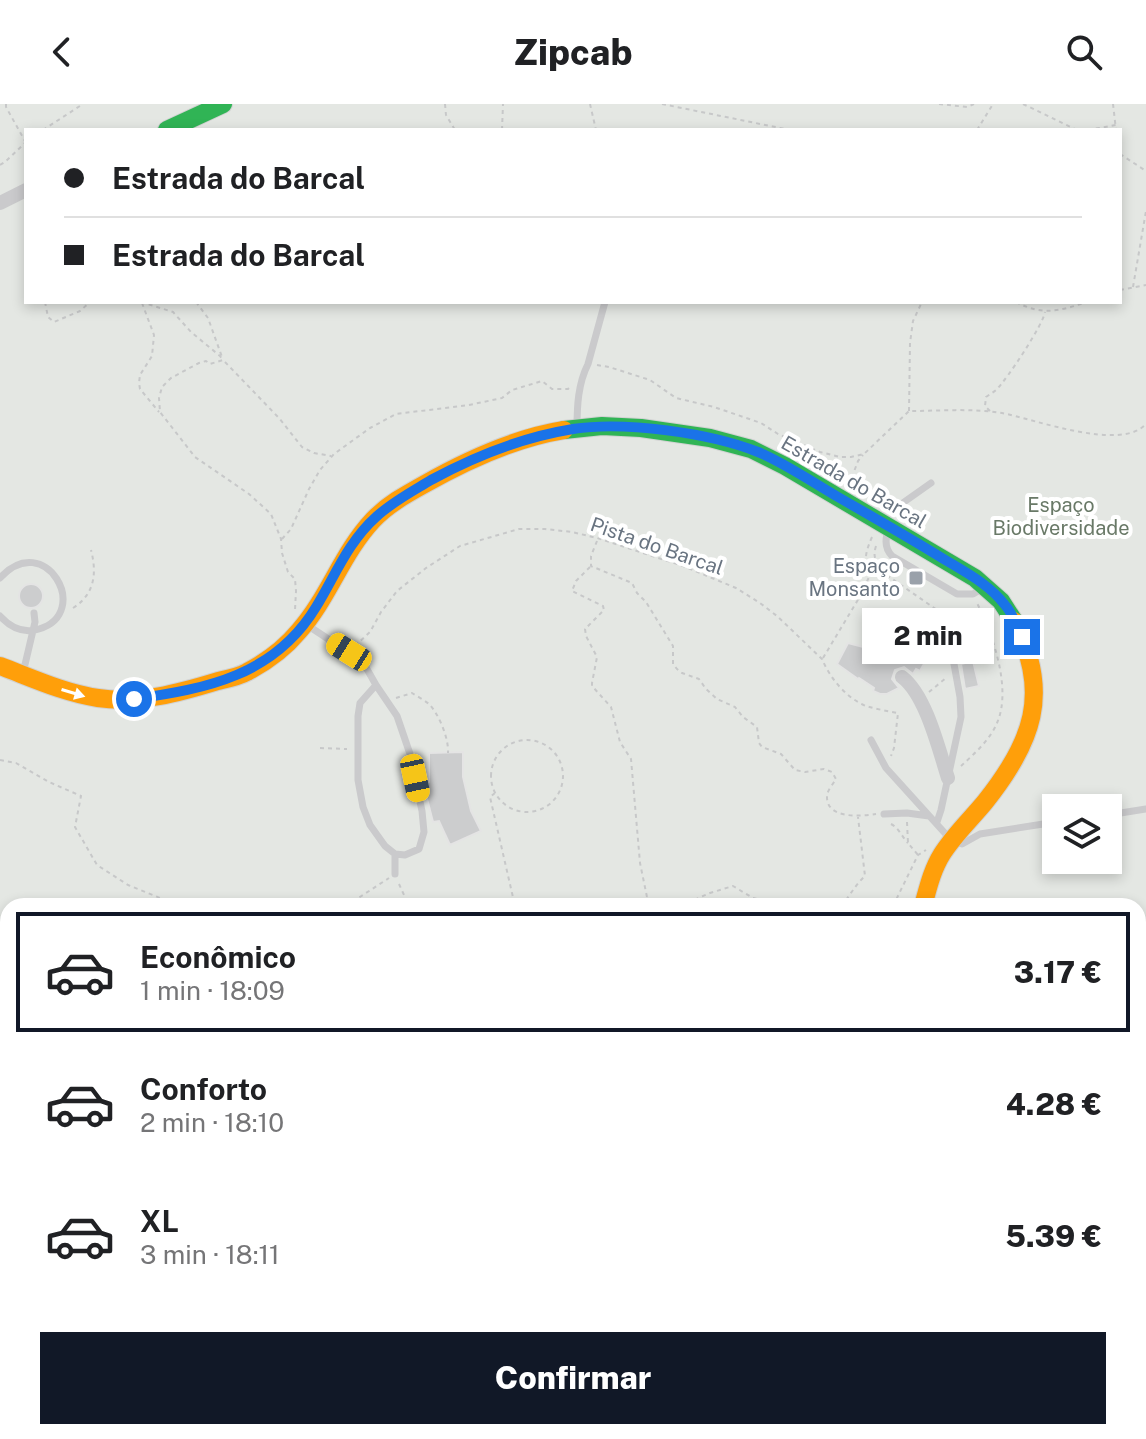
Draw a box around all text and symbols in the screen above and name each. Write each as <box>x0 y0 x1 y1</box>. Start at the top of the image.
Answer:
icon: back <box>40 30 84 74</box>
icon: search <box>1062 30 1106 74</box>
text: Zipcab <box>514 31 632 73</box>
text: Estrada do Barcal <box>112 160 365 196</box>
text: Estrada do Barcal <box>112 237 365 273</box>
street label: Estrada do Barcal <box>777 431 931 533</box>
park label: Espaço Biodiversidade <box>993 493 1129 540</box>
street label: Pista do Barcal <box>587 512 727 580</box>
place label: Espaço Monsanto <box>809 554 900 601</box>
marker: Espaço Monsanto <box>907 569 925 587</box>
callout: 2 min <box>862 609 994 665</box>
route end <box>1004 619 1040 655</box>
text: 2 min <box>893 620 963 651</box>
car <box>322 629 376 675</box>
route start <box>116 681 152 717</box>
one-way arrow <box>62 687 86 700</box>
car <box>398 752 432 804</box>
map controls <box>1042 794 1122 874</box>
button: layers <box>1042 794 1122 874</box>
icon: car <box>44 936 116 1008</box>
text: Econômico <box>140 939 296 975</box>
text: 3.17 € <box>1014 954 1102 990</box>
text: 1 min · 18:09 <box>140 975 285 1006</box>
icon: car <box>44 1068 116 1140</box>
text: Conforto <box>140 1071 267 1107</box>
text: 4.28 € <box>1006 1086 1102 1122</box>
text: 2 min · 18:10 <box>140 1107 284 1138</box>
icon: car <box>44 1200 116 1272</box>
text: XL <box>140 1203 179 1239</box>
text: 5.39 € <box>1005 1218 1102 1254</box>
text: 3 min · 18:11 <box>140 1239 280 1270</box>
button: Confirmar <box>40 1332 1106 1424</box>

